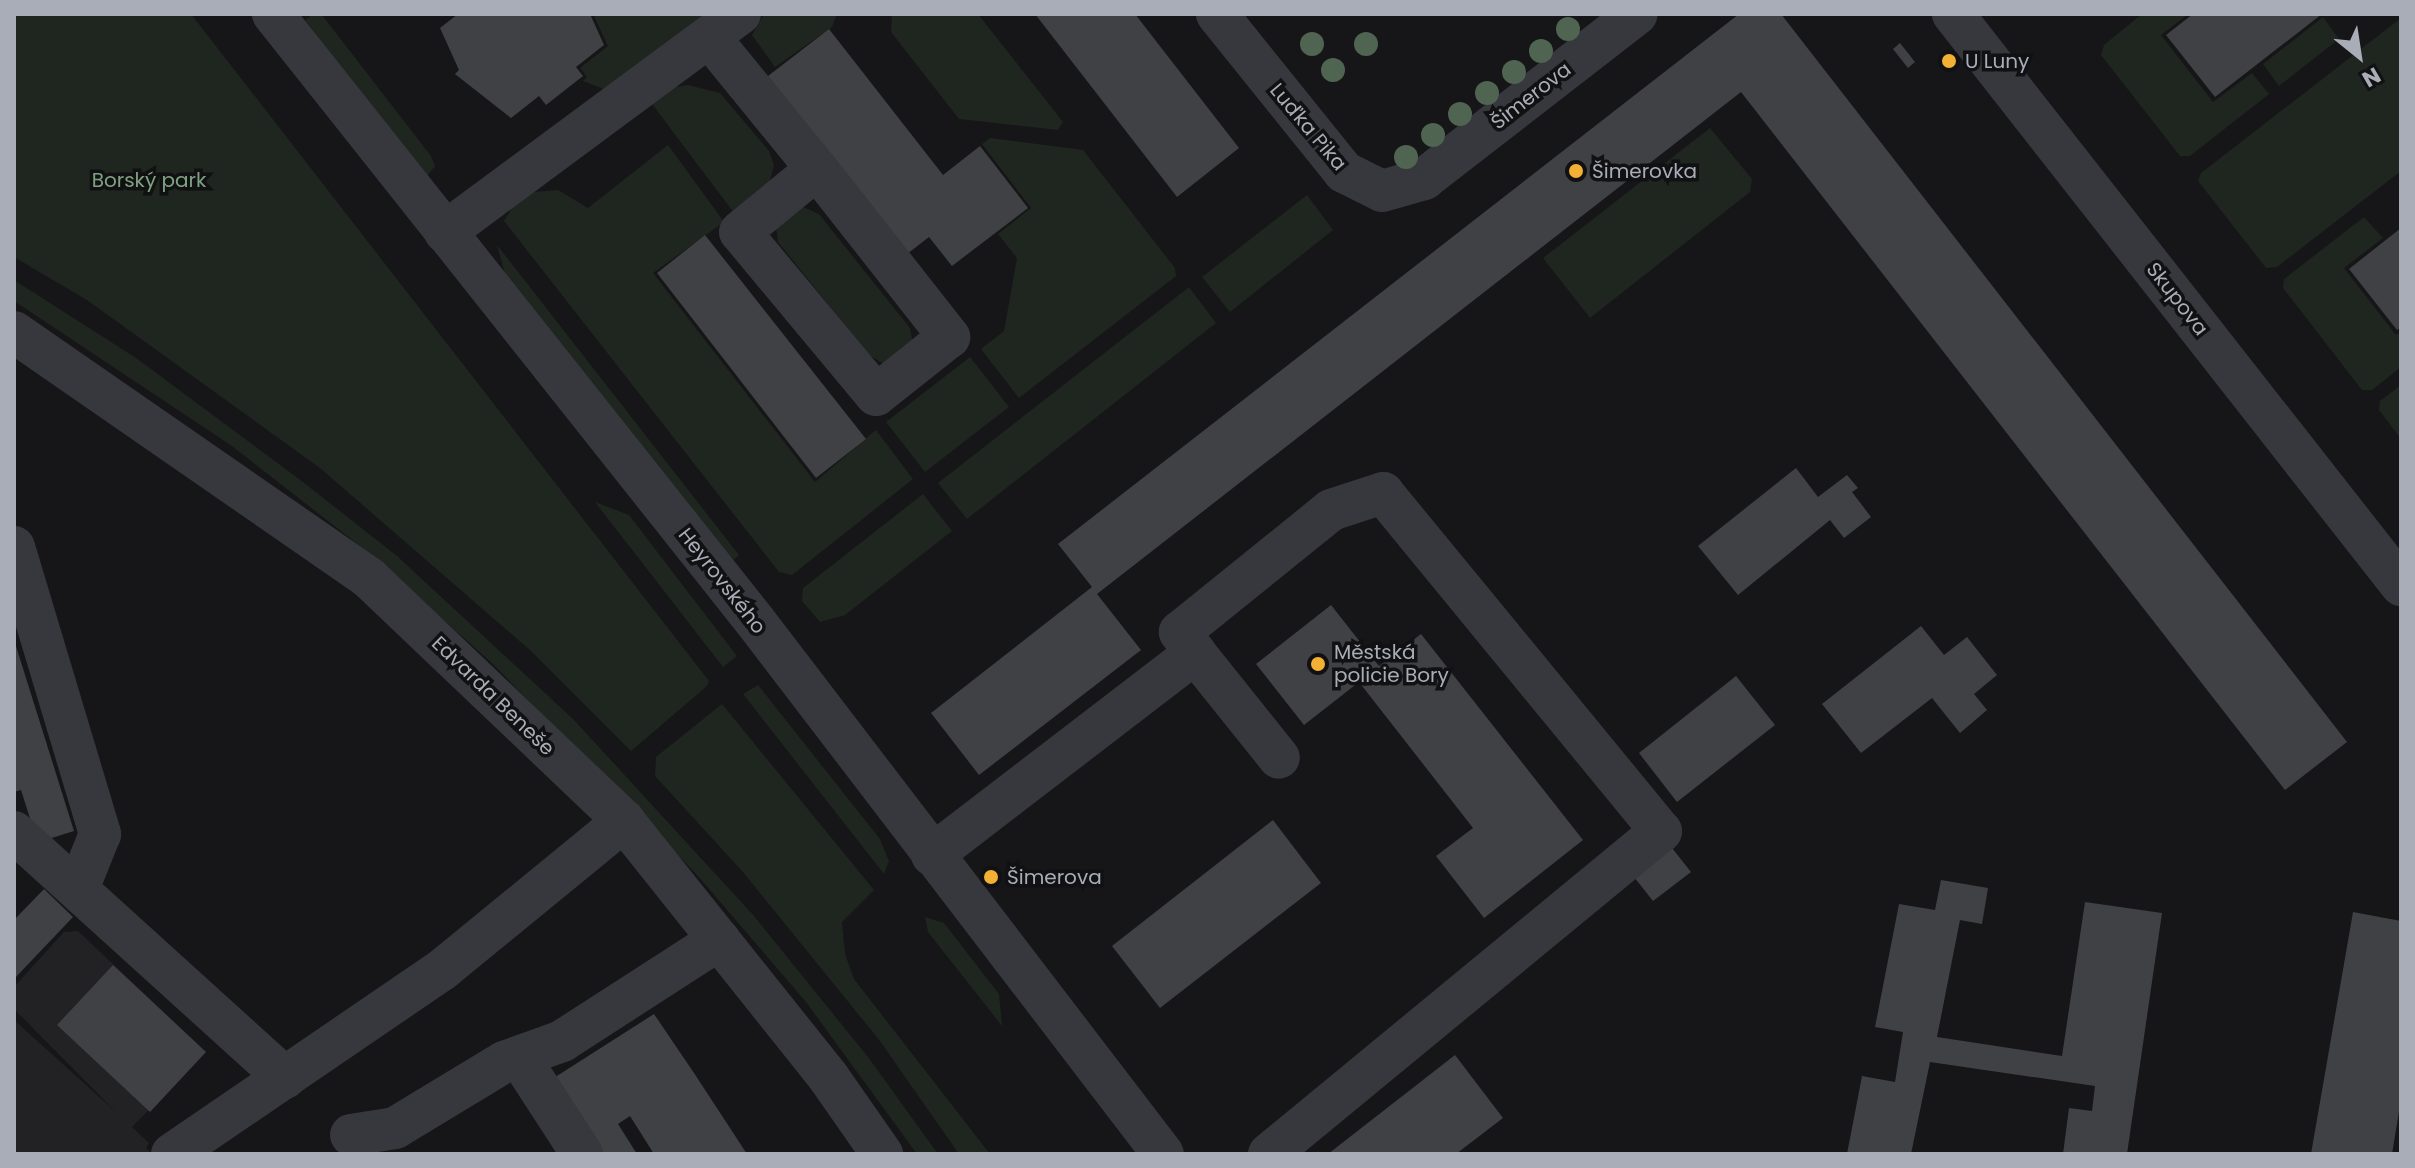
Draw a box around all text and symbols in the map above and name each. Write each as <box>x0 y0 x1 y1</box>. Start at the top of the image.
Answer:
north arrow <box>2319 16 2399 96</box>
place label: U Luny <box>1965 49 2029 73</box>
marker: U Luny <box>1940 52 1958 70</box>
street label: Šimerova <box>1486 57 1576 135</box>
text: N <box>2356 60 2386 95</box>
street label: Luďka Pika <box>1265 79 1351 175</box>
place label: Šimerovka <box>1592 159 1697 183</box>
marker: Šimerovka <box>1567 162 1585 180</box>
park label: Borský park <box>92 168 206 192</box>
street label: Skupova <box>2141 258 2213 340</box>
street label: Heyrovského <box>673 523 771 639</box>
street label: Edvarda Beneše <box>427 631 559 761</box>
place label: Městská policie Bory <box>1334 640 1449 687</box>
marker: Městská policie Bory <box>1309 655 1327 673</box>
place label: Šimerova <box>1007 865 1102 889</box>
marker: Šimerova <box>982 868 1000 886</box>

